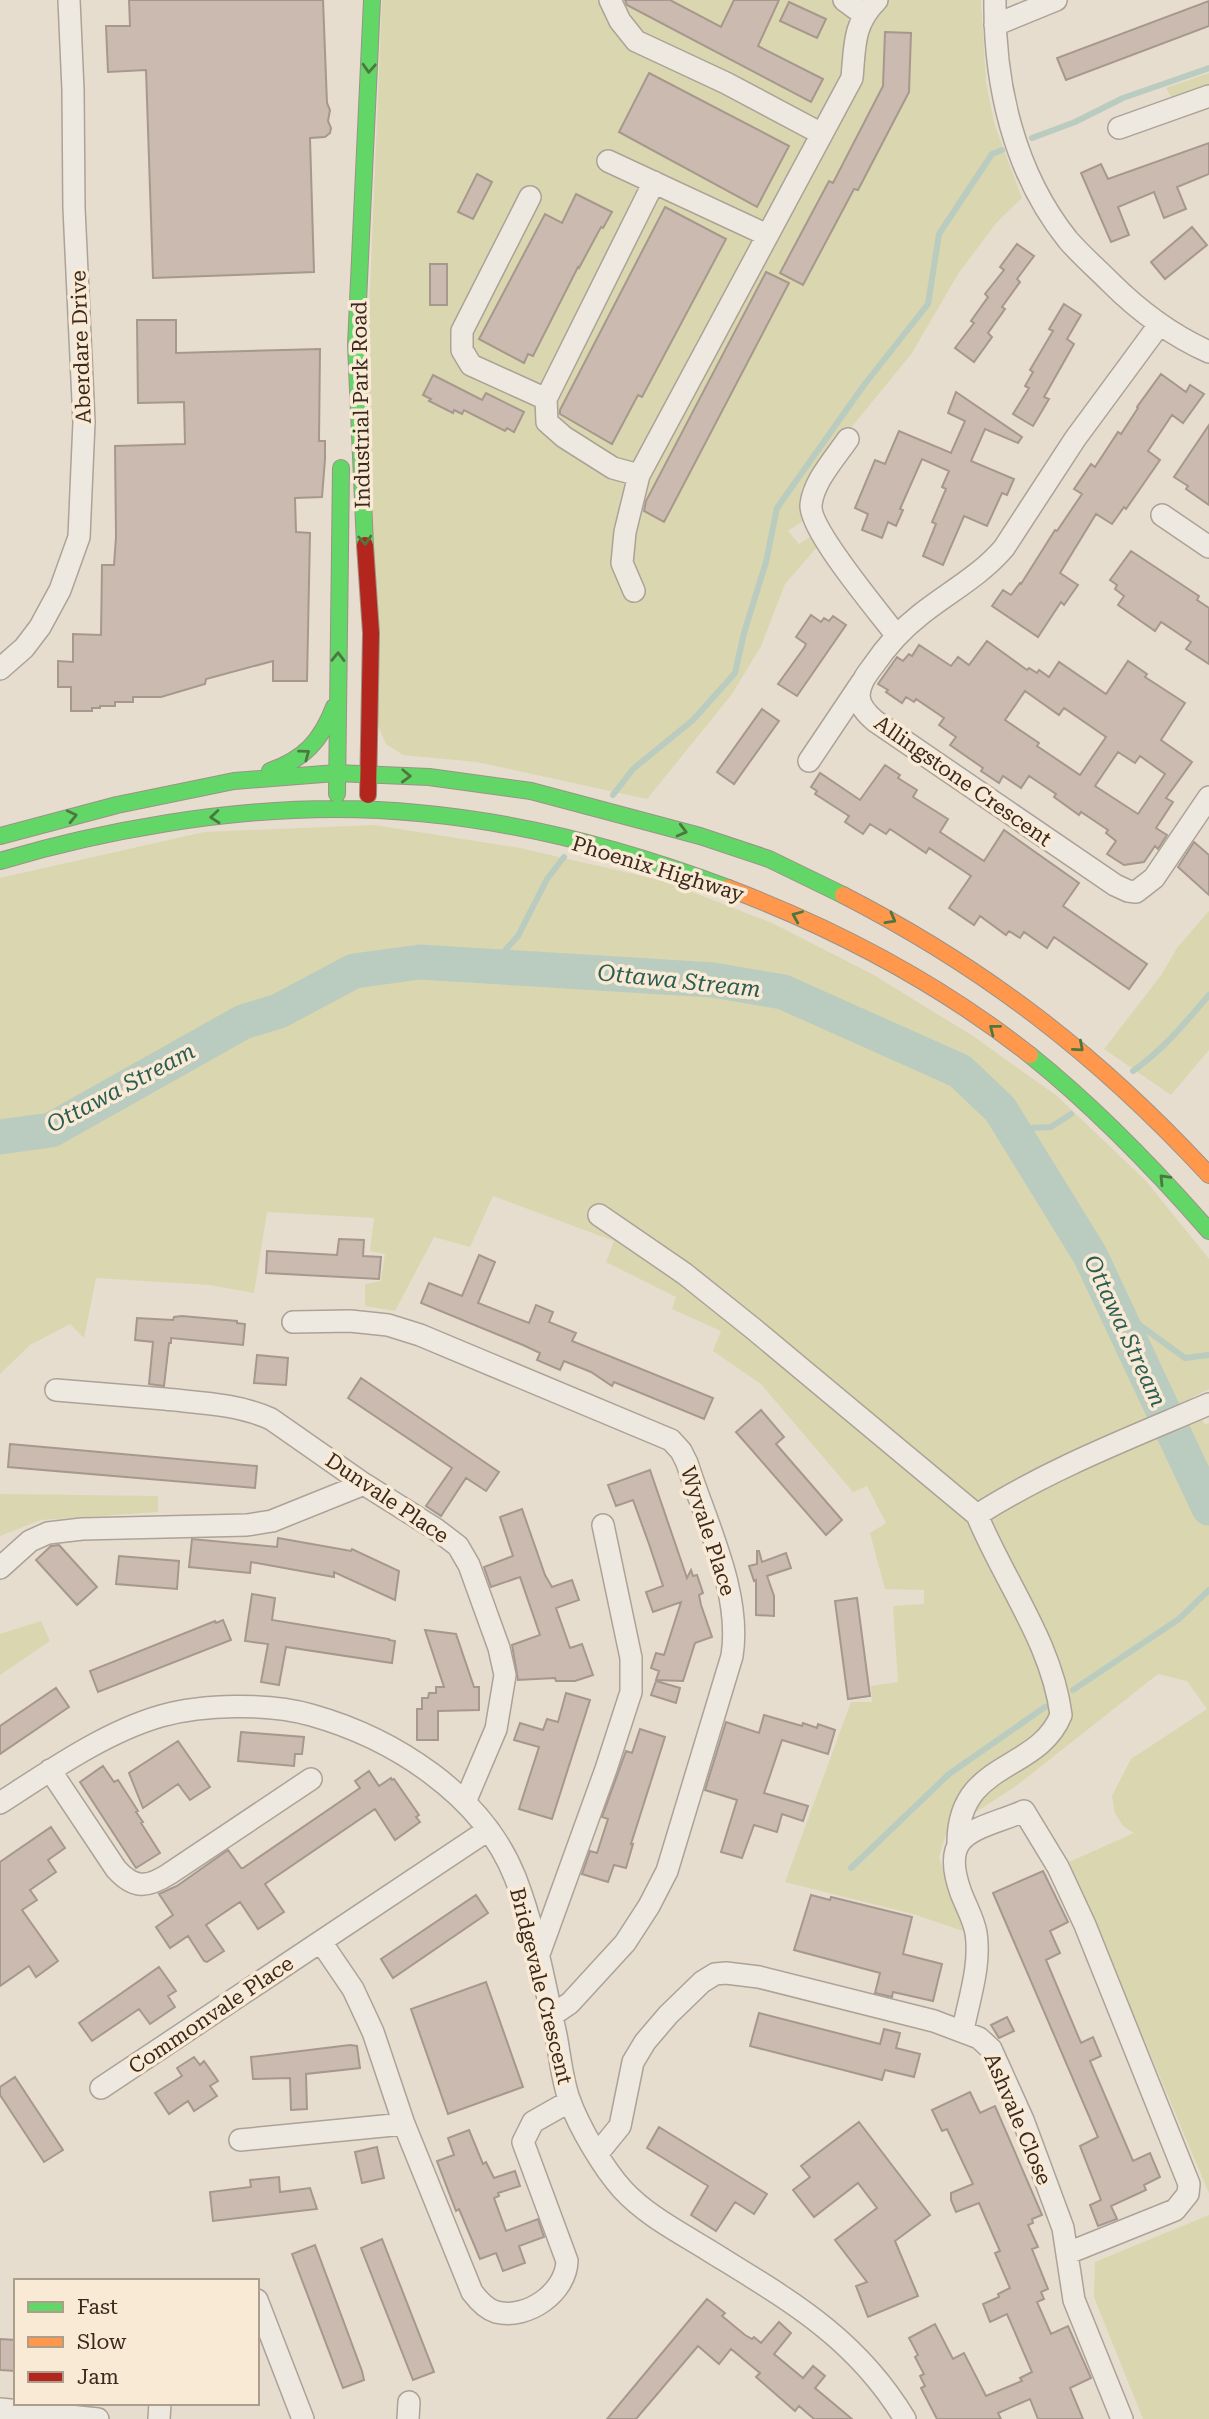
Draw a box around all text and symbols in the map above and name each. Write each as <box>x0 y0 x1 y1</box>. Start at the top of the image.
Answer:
one-way arrow <box>361 63 376 74</box>
street label: Aberdare Drive <box>66 270 96 424</box>
street label: Industrial Park Road <box>347 301 375 509</box>
one-way arrow <box>357 535 372 546</box>
one-way arrow <box>331 651 346 662</box>
street label: Allingstone Crescent <box>870 711 1056 851</box>
one-way arrow <box>297 750 309 762</box>
one-way arrow <box>401 768 412 783</box>
one-way arrow <box>209 809 220 824</box>
one-way arrow <box>66 810 78 824</box>
one-way arrow <box>675 823 687 837</box>
street label: Phoenix Highway <box>569 831 748 907</box>
one-way arrow <box>792 911 804 925</box>
one-way arrow <box>884 911 896 924</box>
water label: Ottawa Stream <box>596 959 762 1003</box>
one-way arrow <box>989 1024 1002 1037</box>
water label: Ottawa Stream <box>42 1038 200 1138</box>
one-way arrow <box>1070 1039 1083 1051</box>
one-way arrow <box>1160 1175 1173 1188</box>
water label: Ottawa Stream <box>1078 1251 1172 1411</box>
street label: Dunvale Place <box>321 1448 453 1548</box>
street label: Wyvale Place <box>676 1463 740 1599</box>
street label: Bridgevale Crescent <box>505 1885 577 2087</box>
street label: Commonvale Place <box>124 1951 298 2079</box>
street label: Ashvale Close <box>980 2050 1056 2188</box>
legend <box>14 2279 259 2405</box>
text: Fast <box>77 2295 118 2319</box>
text: Slow <box>77 2330 127 2354</box>
text: Jam <box>77 2365 119 2389</box>

